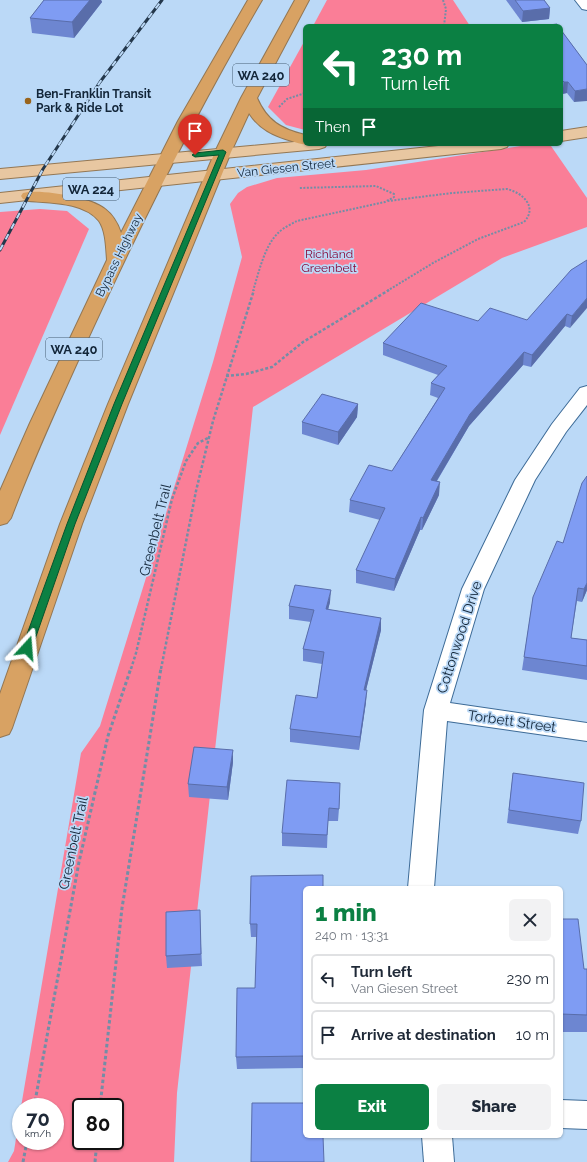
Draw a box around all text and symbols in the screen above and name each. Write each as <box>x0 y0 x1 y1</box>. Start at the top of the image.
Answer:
text: 230 m <box>381 39 462 72</box>
icon: left <box>315 40 367 92</box>
road number: WA 240 <box>233 64 289 86</box>
text: Turn left <box>381 73 450 94</box>
place label: Ben-Franklin Transit Park & Ride Lot <box>36 87 152 115</box>
marker: Ben-Franklin Transit Park & Ride Lot <box>23 96 33 106</box>
pin <box>178 114 212 155</box>
icon: arrive <box>358 116 380 138</box>
text: Then <box>315 118 350 136</box>
icon: arrive <box>184 120 206 142</box>
street label: Van Giesen Street <box>236 156 336 180</box>
road number: WA 224 <box>63 178 119 200</box>
street label: Bypass Highway <box>93 210 145 299</box>
park label: Richland Greenbelt <box>301 247 357 275</box>
road number: WA 240 <box>46 338 102 360</box>
street label: Greenbelt Trail <box>136 482 174 578</box>
street label: Cottonwood Drive <box>433 579 485 695</box>
position arrow <box>6 627 48 669</box>
street label: Torbett Street <box>467 707 557 735</box>
street label: Greenbelt Trail <box>55 795 91 891</box>
text: 1 min <box>315 898 377 927</box>
button: close <box>509 899 551 941</box>
text: 240 m · 13:31 <box>315 928 389 943</box>
text: Turn left <box>351 963 412 981</box>
icon: left <box>317 968 339 990</box>
text: 230 m <box>506 970 549 988</box>
text: Van Giesen Street <box>351 981 458 996</box>
icon: arrive <box>317 1024 339 1046</box>
text: Arrive at destination <box>351 1026 496 1044</box>
text: 10 m <box>516 1026 549 1044</box>
button: Exit <box>315 1084 429 1130</box>
button: Share <box>437 1084 551 1130</box>
speed limit sign: 80 <box>72 1098 124 1150</box>
text: 70 <box>26 1107 50 1131</box>
text: km/h <box>25 1128 51 1139</box>

